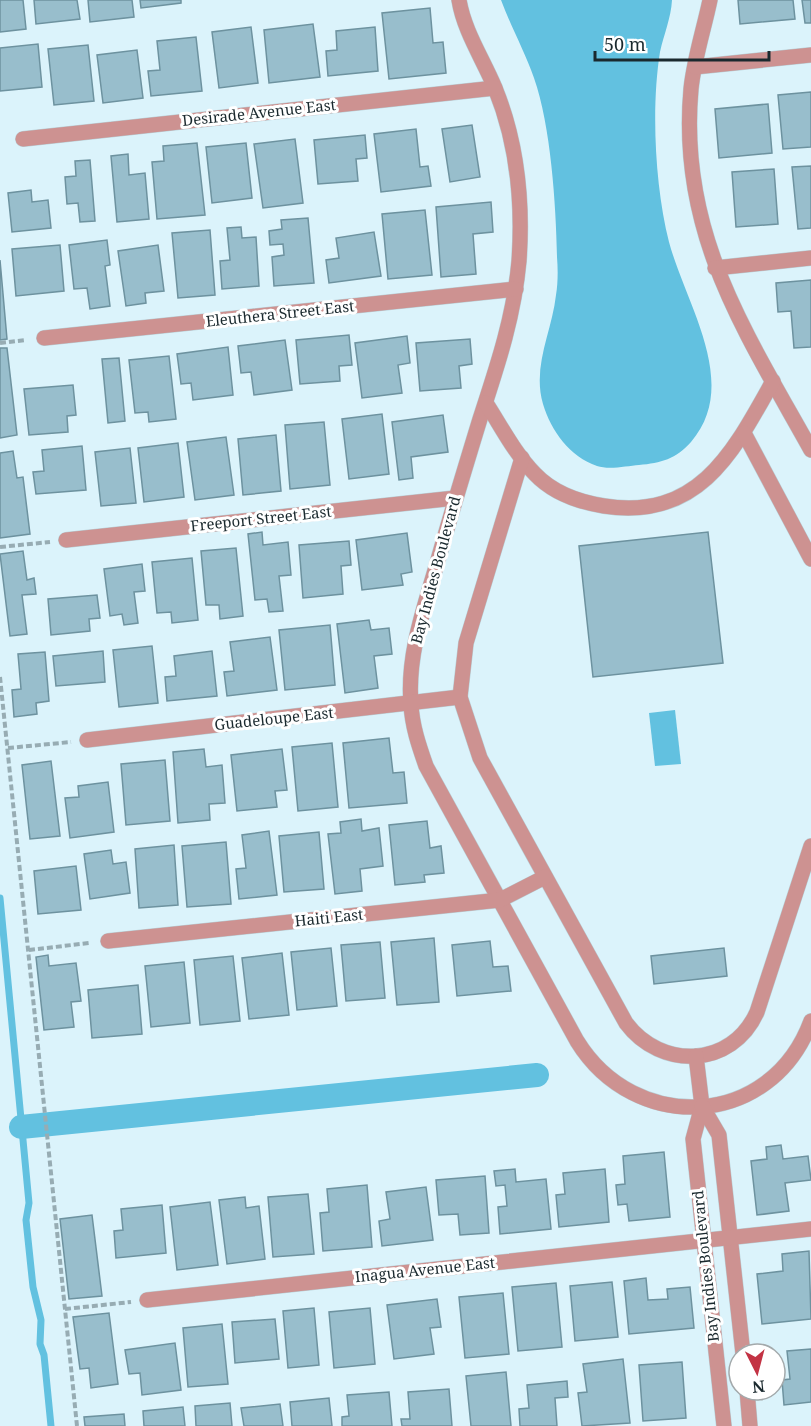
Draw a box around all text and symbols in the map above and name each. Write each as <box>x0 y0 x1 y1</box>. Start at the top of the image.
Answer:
scale bar <box>595 24 769 62</box>
text: 50 m <box>604 32 646 56</box>
street label: Desirade Avenue East <box>181 94 337 130</box>
street label: Eleuthera Street East <box>205 295 355 331</box>
street label: Bay Indies Boulevard <box>406 494 464 646</box>
street label: Freeport Street East <box>189 501 332 535</box>
street label: Guadeloupe East <box>213 702 334 734</box>
street label: Haiti East <box>294 903 364 931</box>
street label: Bay Indies Boulevard <box>687 1189 723 1343</box>
street label: Inagua Avenue East <box>354 1252 496 1286</box>
north arrow <box>727 1342 787 1402</box>
text: N <box>751 1375 766 1399</box>

